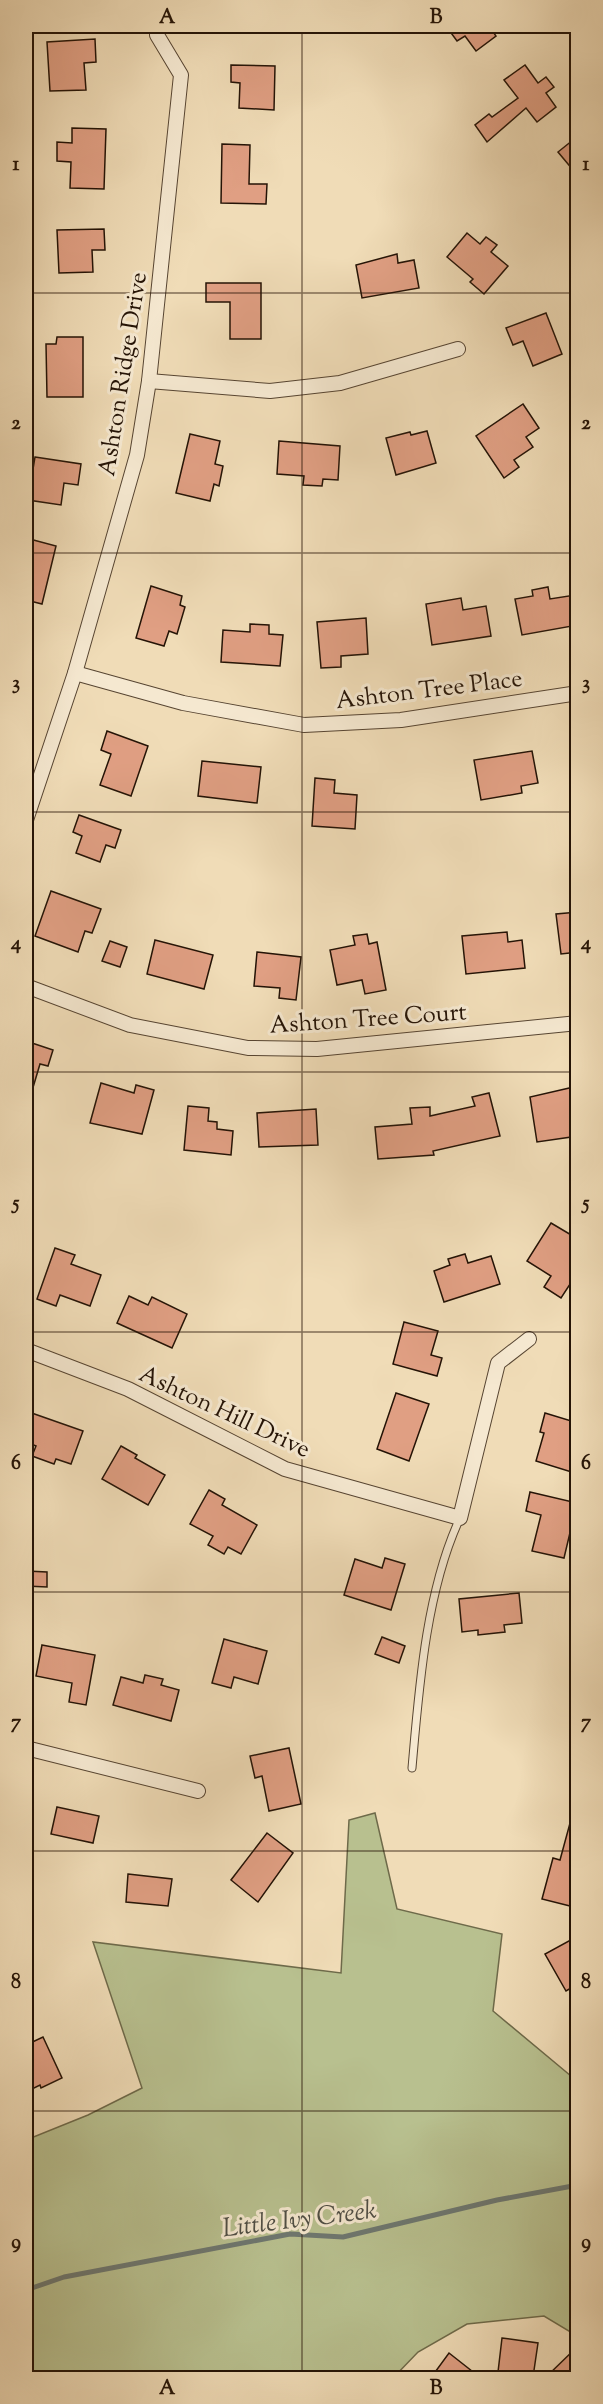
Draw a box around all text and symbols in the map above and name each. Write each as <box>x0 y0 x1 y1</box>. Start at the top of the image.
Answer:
text: A <box>159 4 176 33</box>
text: B <box>430 4 443 33</box>
text: 1 <box>13 151 20 180</box>
text: 1 <box>583 151 590 180</box>
street label: Ashton Ridge Drive <box>91 270 157 479</box>
text: 2 <box>11 410 21 439</box>
text: 2 <box>581 410 591 439</box>
street label: Ashton Tree Place <box>334 663 524 719</box>
text: 3 <box>12 670 20 699</box>
text: 3 <box>582 670 590 699</box>
text: 4 <box>10 930 21 959</box>
text: 4 <box>580 930 591 959</box>
street label: Ashton Tree Court <box>268 996 468 1044</box>
text: 5 <box>11 1190 20 1219</box>
text: 5 <box>581 1190 590 1219</box>
street label: Ashton Hill Drive <box>133 1358 315 1467</box>
text: 6 <box>11 1450 21 1479</box>
text: 6 <box>581 1450 591 1479</box>
text: 7 <box>11 1709 22 1738</box>
text: 7 <box>581 1709 592 1738</box>
text: 8 <box>11 1969 21 1998</box>
text: 8 <box>581 1969 591 1998</box>
water label: Little Ivy Creek <box>220 2193 379 2248</box>
text: 9 <box>11 2229 21 2258</box>
text: 9 <box>581 2229 591 2258</box>
text: A <box>159 2375 176 2404</box>
text: B <box>430 2375 443 2404</box>

